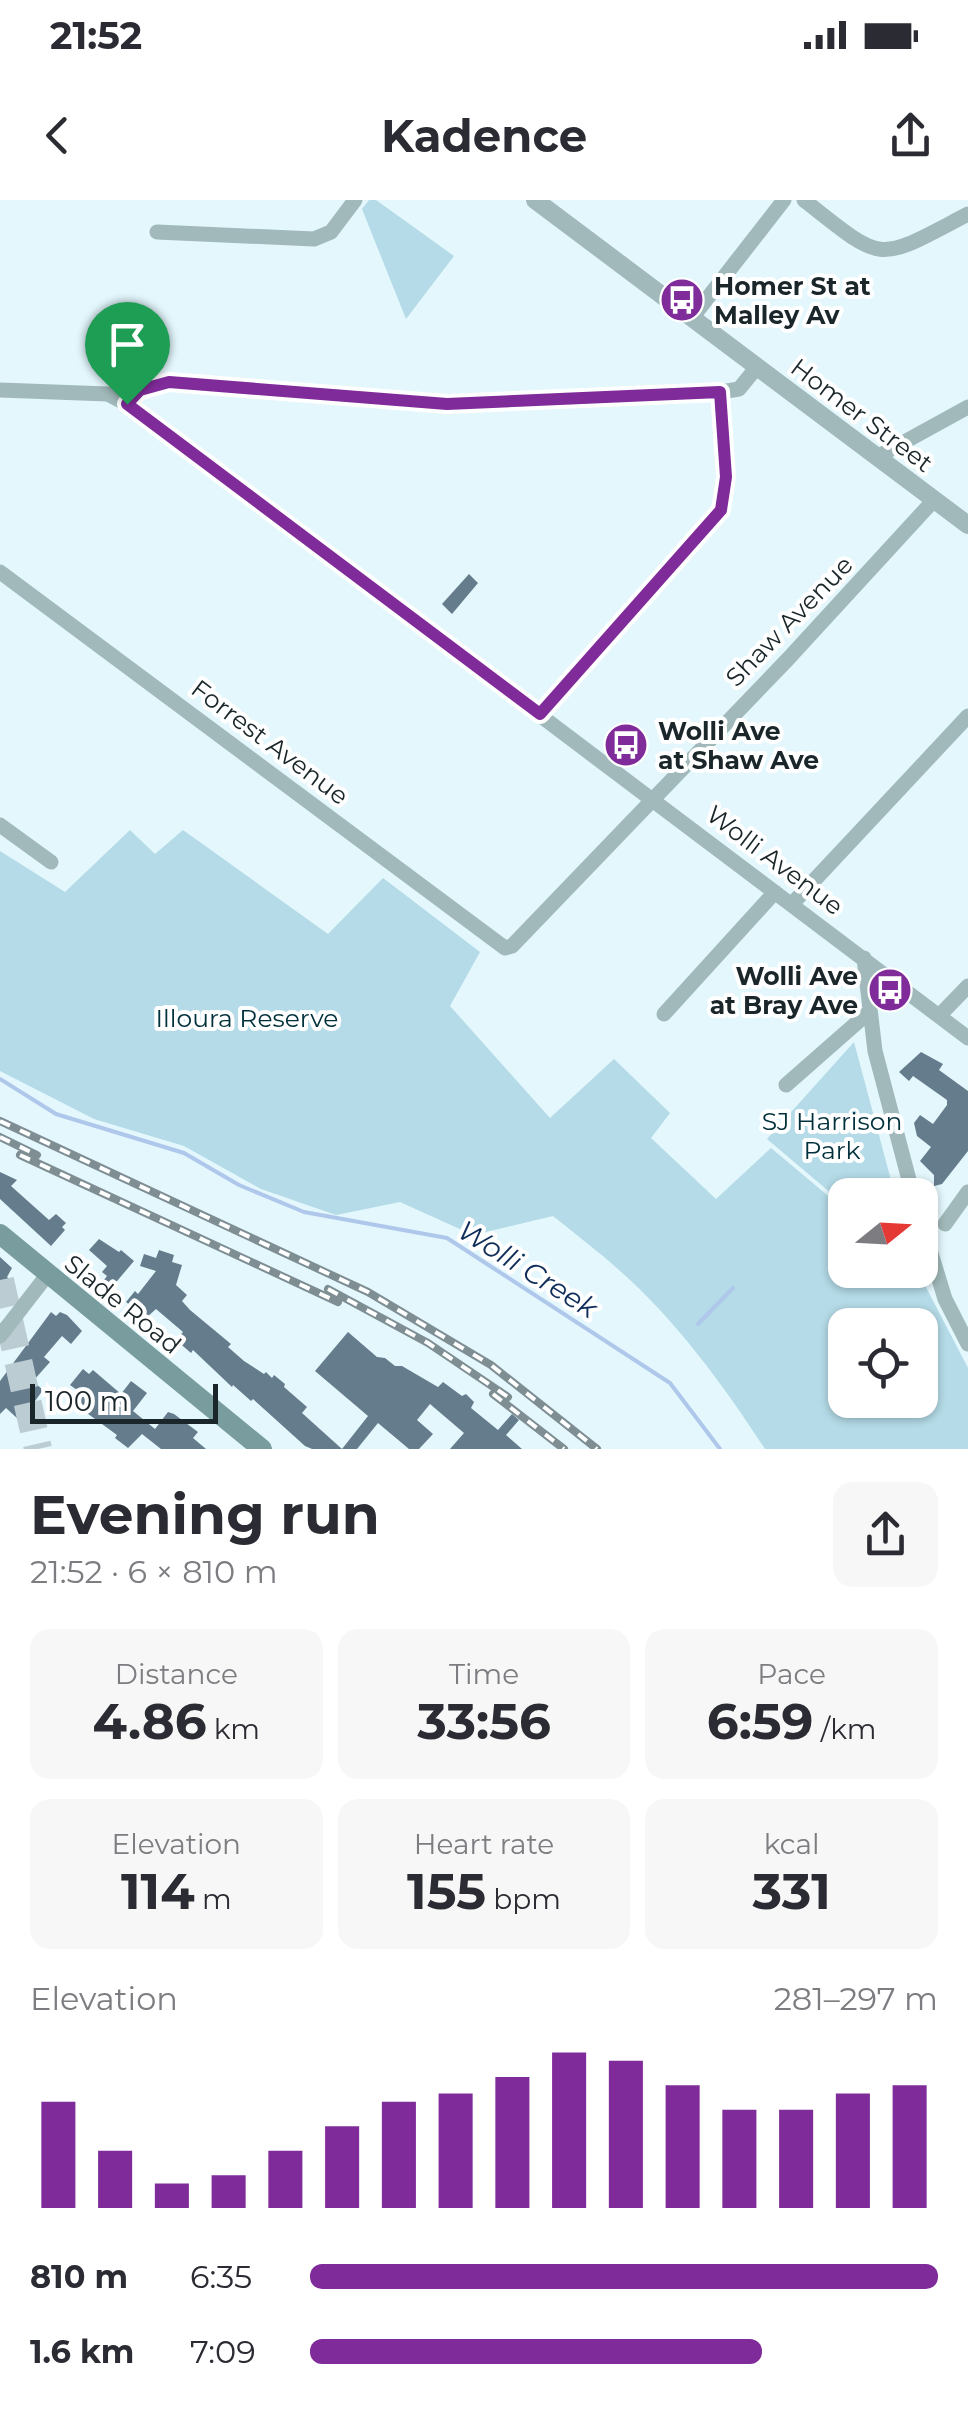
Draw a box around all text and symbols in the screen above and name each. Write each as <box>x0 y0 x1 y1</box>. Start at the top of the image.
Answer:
text: 21:52 <box>50 12 142 59</box>
icon: back <box>30 108 85 163</box>
text: Kadence <box>381 108 587 163</box>
icon: share <box>883 108 938 163</box>
place label: Homer St at Malley Av <box>714 271 871 330</box>
bus stop icon: Homer St at Malley Av <box>659 277 705 323</box>
pin <box>85 302 170 405</box>
icon: arrive <box>100 317 155 372</box>
street label: Homer Street <box>785 352 939 478</box>
street label: Shaw Avenue <box>719 550 859 692</box>
street label: Forrest Avenue <box>186 673 354 811</box>
place label: Wolli Ave at Shaw Ave <box>658 716 819 775</box>
bus stop icon: Wolli Ave at Shaw Ave <box>603 722 649 768</box>
street label: Wolli Avenue <box>701 799 849 921</box>
place label: Wolli Ave at Bray Ave <box>710 961 858 1020</box>
bus stop icon: Wolli Ave at Bray Ave <box>867 967 913 1013</box>
park label: Illoura Reserve <box>156 1003 338 1033</box>
park label: SJ Harrison Park <box>762 1106 902 1165</box>
north arrow <box>828 1178 938 1288</box>
map controls <box>828 1178 938 1418</box>
water label: Wolli Creek <box>452 1213 605 1326</box>
street label: Slade Road <box>59 1248 187 1360</box>
button: locate <box>828 1308 938 1418</box>
scale bar <box>30 1379 218 1424</box>
text: 100 m <box>45 1384 129 1418</box>
text: Evening run <box>30 1481 380 1548</box>
button: share <box>833 1482 938 1587</box>
text: 21:52 · 6 × 810 m <box>30 1552 278 1591</box>
text: Distance <box>115 1657 238 1691</box>
text: Time <box>449 1657 519 1691</box>
text: Pace <box>757 1657 826 1691</box>
text: 4.86 <box>93 1691 206 1752</box>
text: 33:56 <box>417 1691 551 1752</box>
text: 6:59 <box>707 1691 813 1752</box>
text: km <box>206 1712 260 1746</box>
text: /km <box>813 1712 876 1746</box>
text: Elevation <box>112 1827 241 1861</box>
text: Heart rate <box>414 1827 554 1861</box>
text: kcal <box>764 1827 820 1861</box>
text: 114 <box>121 1861 195 1922</box>
text: 155 <box>407 1861 486 1922</box>
text: 331 <box>752 1861 831 1922</box>
text: m <box>195 1882 232 1916</box>
text: bpm <box>486 1882 561 1916</box>
text: Elevation <box>30 1979 178 2018</box>
text: 281–297 m <box>774 1979 938 2018</box>
text: 810 m <box>30 2257 128 2296</box>
text: 6:35 <box>190 2257 252 2296</box>
text: 1.6 km <box>30 2332 134 2371</box>
text: 7:09 <box>190 2332 256 2371</box>

